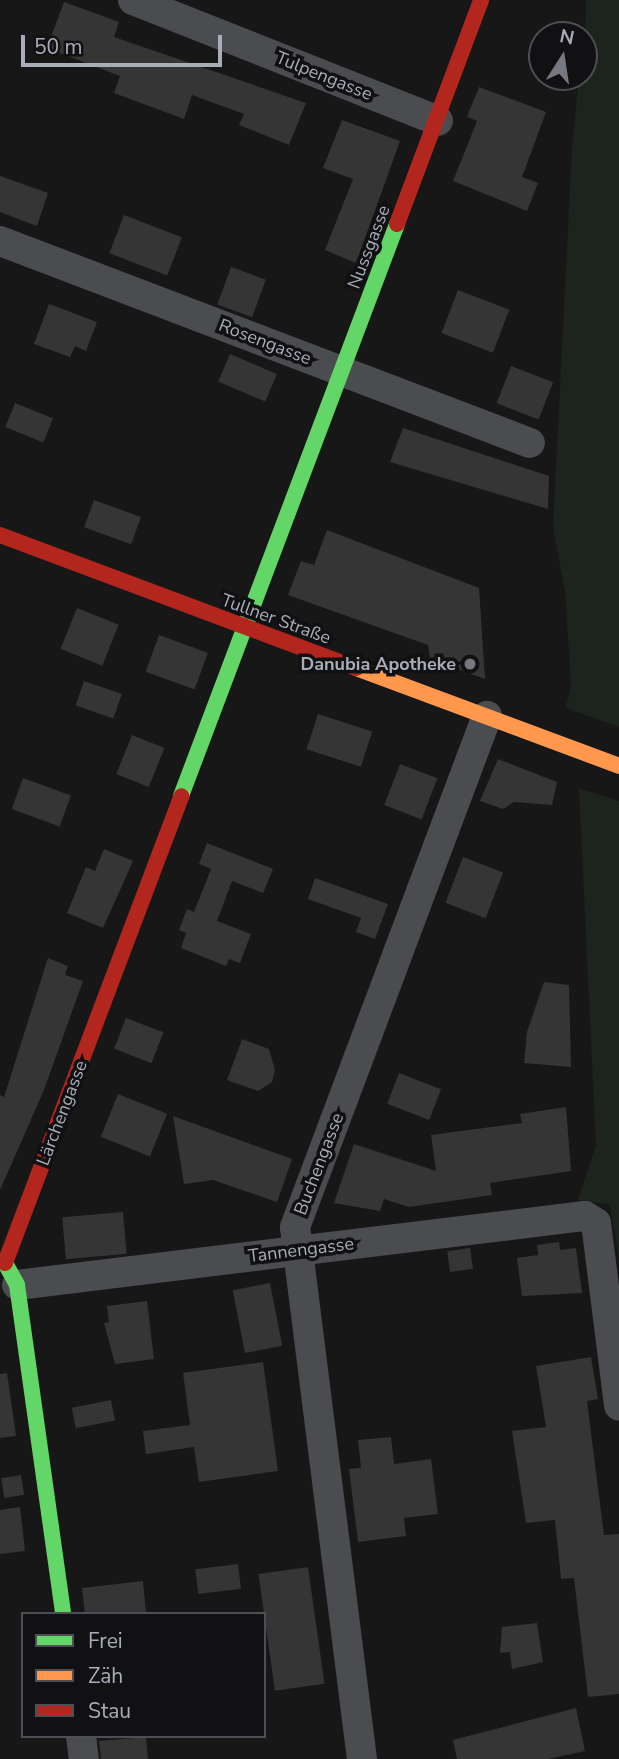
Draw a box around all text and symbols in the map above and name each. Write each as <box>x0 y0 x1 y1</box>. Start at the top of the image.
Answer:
scale bar <box>24 21 226 65</box>
north arrow <box>528 21 598 91</box>
text: N <box>557 23 577 52</box>
text: 50 m <box>34 33 83 61</box>
street label: Tulpengasse <box>273 47 375 105</box>
street label: Nussgasse <box>343 202 395 292</box>
street label: Rosengasse <box>216 314 314 370</box>
street label: Tullner Straße <box>218 589 334 649</box>
place label: Danubia Apotheke <box>300 653 456 675</box>
marker: Danubia Apotheke <box>462 656 478 672</box>
street label: Lärchengasse <box>32 1057 92 1169</box>
street label: Buchengasse <box>290 1110 348 1218</box>
street label: Tannengasse <box>247 1233 355 1267</box>
legend <box>21 1612 266 1738</box>
text: Frei <box>88 1627 123 1655</box>
text: Zäh <box>88 1662 123 1690</box>
text: Stau <box>88 1697 131 1725</box>

